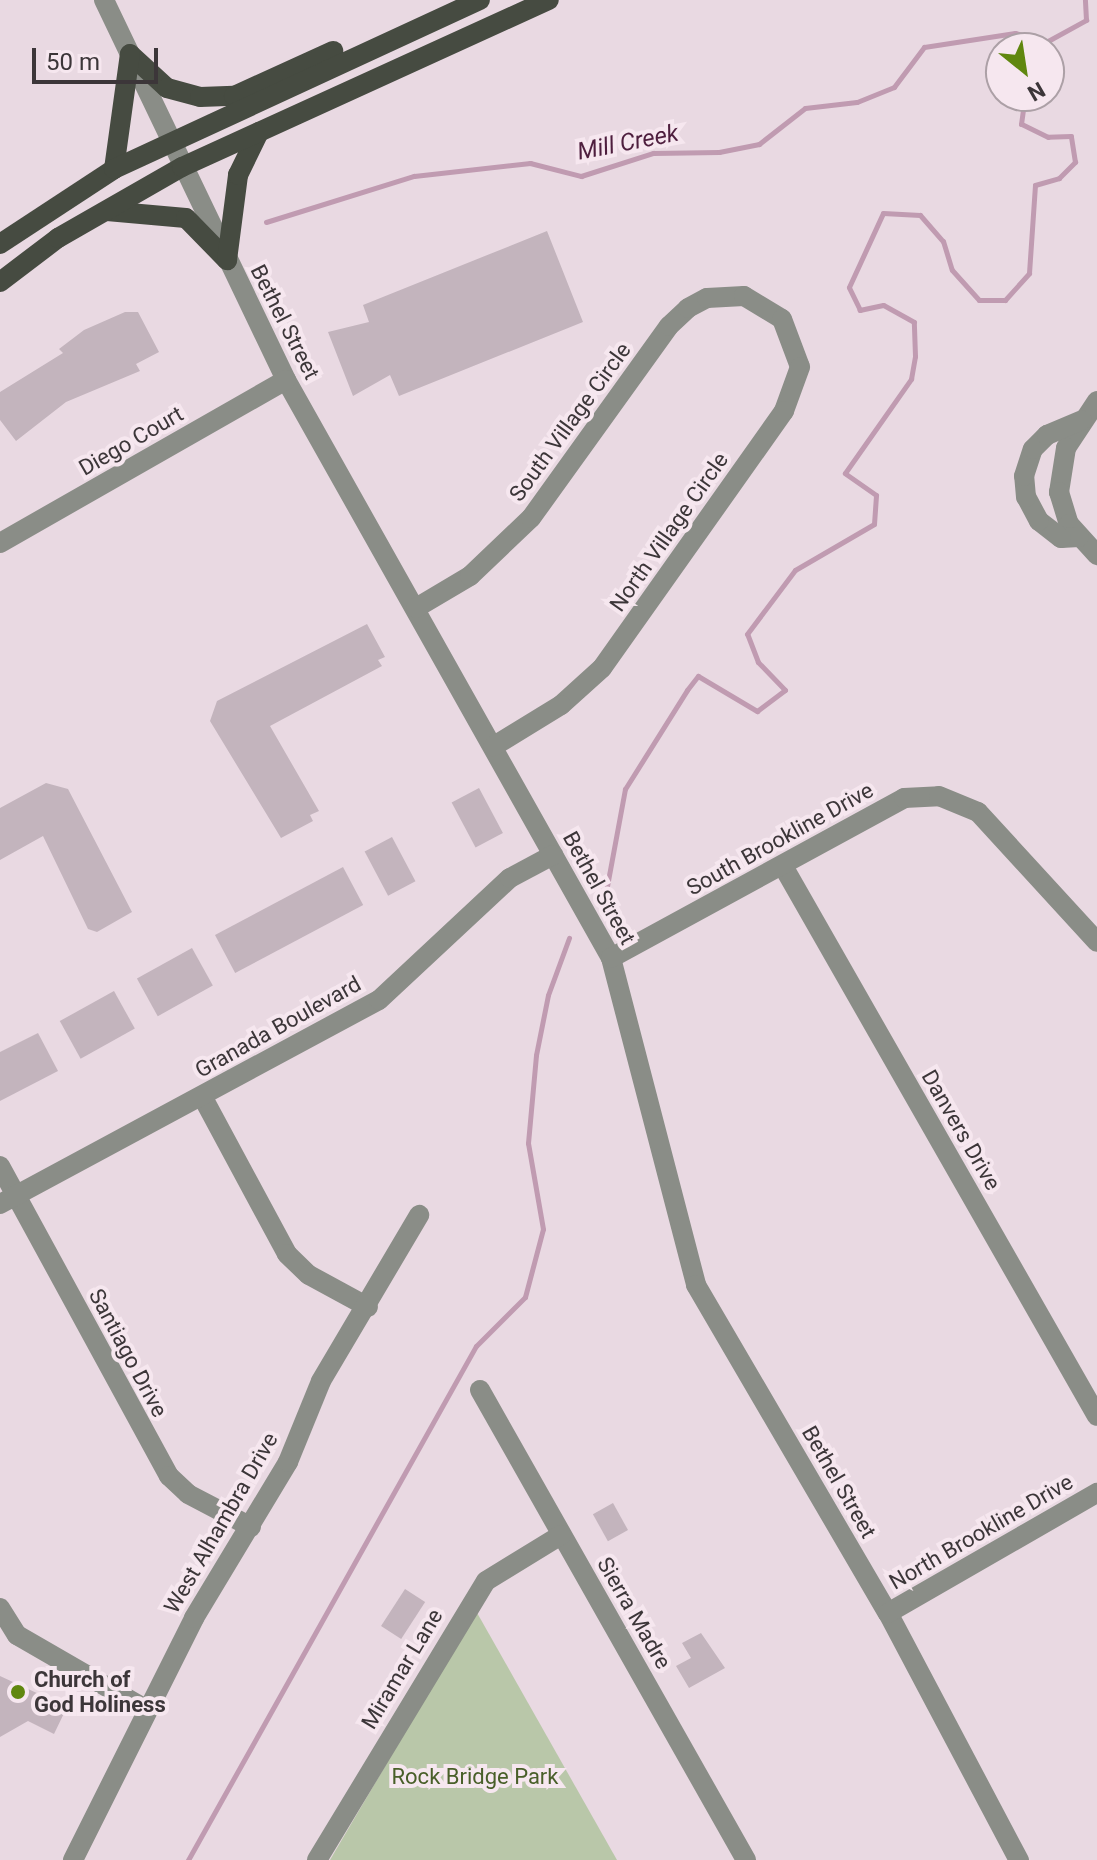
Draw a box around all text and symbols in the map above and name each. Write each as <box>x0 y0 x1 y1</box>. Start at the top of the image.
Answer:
scale bar <box>36 32 162 82</box>
north arrow <box>985 32 1065 112</box>
text: 50 m <box>46 48 100 76</box>
text: N <box>1023 77 1049 106</box>
water label: Mill Creek <box>575 119 681 167</box>
street label: Bethel Street <box>245 260 325 384</box>
street label: South Village Circle <box>504 338 636 506</box>
street label: Diego Court <box>74 401 188 481</box>
street label: North Village Circle <box>604 447 734 617</box>
street label: South Brookline Drive <box>682 777 878 901</box>
street label: Bethel Street <box>557 827 641 949</box>
street label: Granada Boulevard <box>191 971 365 1083</box>
street label: Danvers Drive <box>916 1065 1006 1195</box>
street label: Santiago Drive <box>83 1284 173 1422</box>
street label: Bethel Street <box>796 1421 882 1543</box>
street label: West Alhambra Drive <box>159 1428 283 1618</box>
street label: North Brookline Drive <box>885 1469 1077 1595</box>
street label: Sierra Madre <box>591 1552 677 1674</box>
street label: Miramar Lane <box>356 1604 448 1734</box>
place label: Church of God Holiness <box>34 1666 166 1718</box>
marker: Church of God Holiness <box>9 1683 27 1701</box>
park label: Rock Bridge Park <box>392 1764 558 1790</box>

